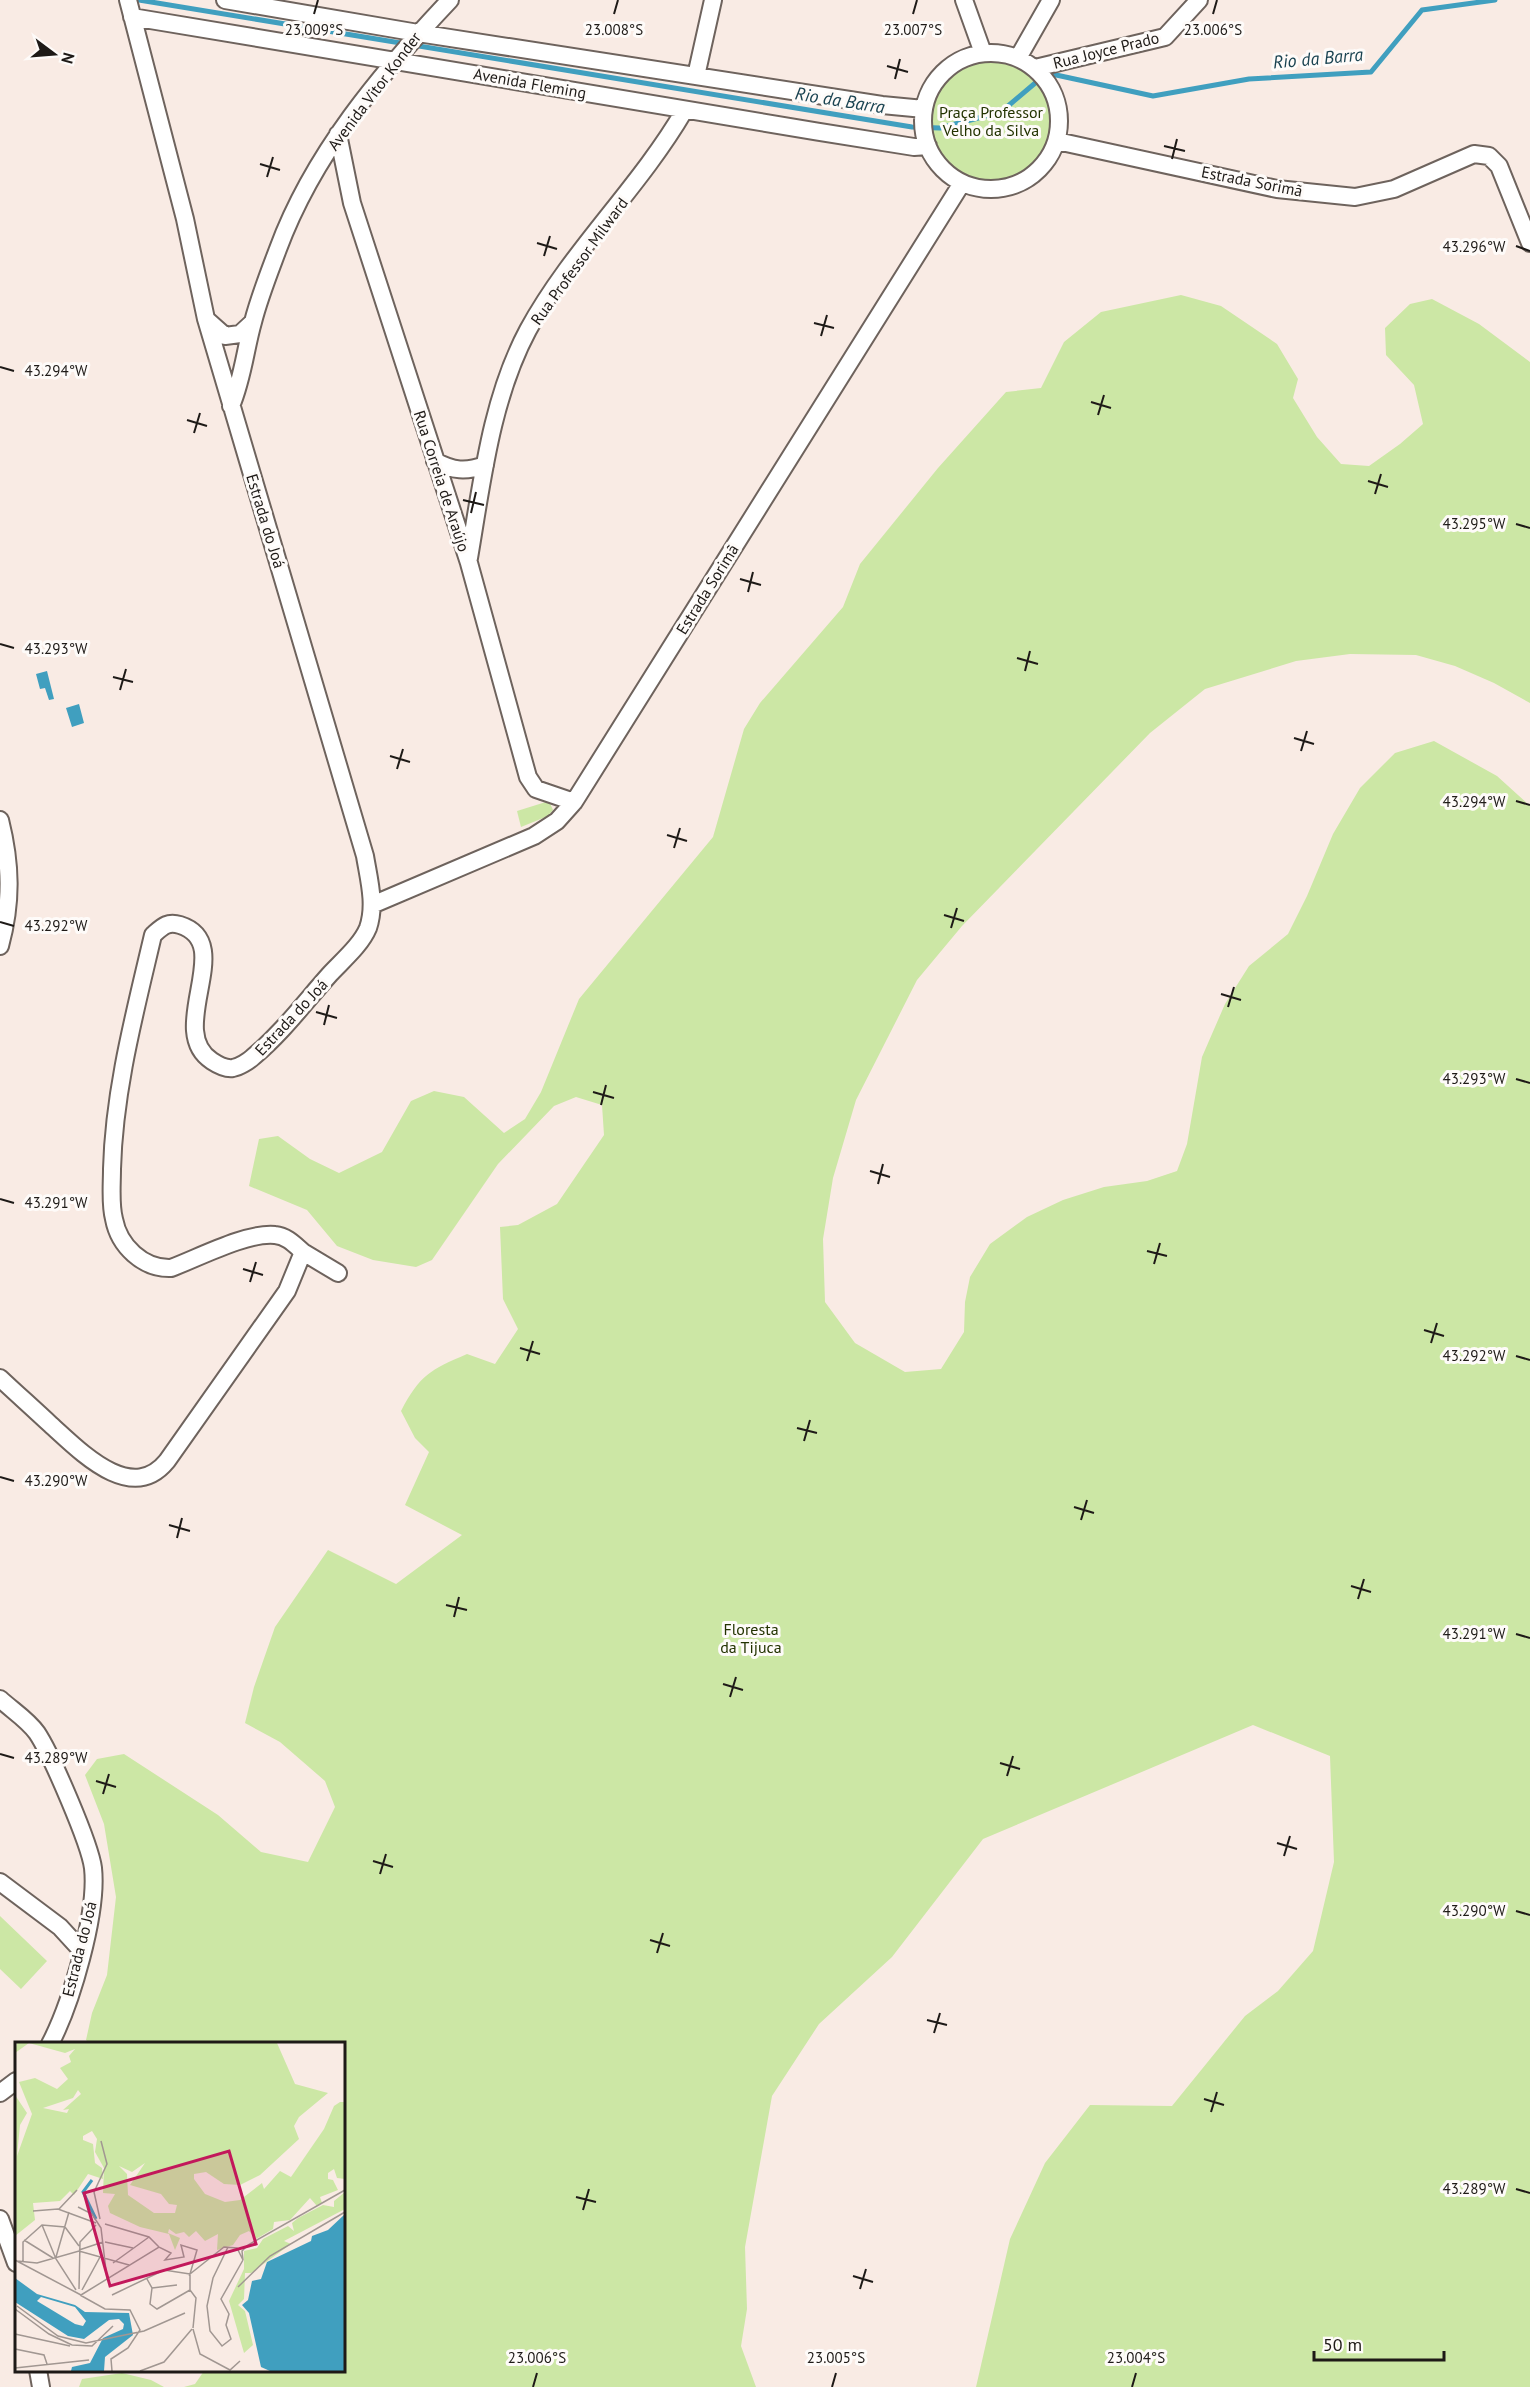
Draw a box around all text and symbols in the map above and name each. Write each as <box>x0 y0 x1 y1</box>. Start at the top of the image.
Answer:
text: 23.009°S <box>285 20 343 39</box>
text: 23.008°S <box>585 20 643 39</box>
text: 23.007°S <box>884 20 942 39</box>
text: 23.006°S <box>1184 20 1242 39</box>
north arrow <box>24 24 84 84</box>
street label: Avenida Vitor Konder <box>323 27 425 154</box>
street label: Rua Joyce Prado <box>1051 27 1161 73</box>
water label: Rio da Barra <box>1272 43 1364 73</box>
text: N <box>57 50 79 66</box>
street label: Avenida Fleming <box>472 63 588 103</box>
water label: Rio da Barra <box>794 82 887 118</box>
park label: Praça Professor Velho da Silva <box>939 102 1044 140</box>
street label: Estrada Sorimã <box>1200 161 1304 201</box>
street label: Rua Professor Milward <box>526 193 632 329</box>
text: 43.296°W <box>1443 237 1506 256</box>
text: 43.294°W <box>25 361 88 380</box>
street label: Rua Correia de Araújo <box>410 408 474 554</box>
street label: Estrada do Joá <box>242 471 290 571</box>
text: 43.295°W <box>1443 514 1506 533</box>
street label: Estrada Sorimã <box>671 540 743 638</box>
text: 43.293°W <box>25 639 88 658</box>
text: 43.294°W <box>1443 792 1506 811</box>
text: 43.292°W <box>25 916 88 935</box>
street label: Estrada do Joá <box>250 975 332 1059</box>
text: 43.293°W <box>1443 1069 1506 1088</box>
text: 43.291°W <box>25 1193 88 1212</box>
text: 43.292°W <box>1443 1346 1506 1365</box>
text: 43.290°W <box>25 1471 88 1490</box>
park label: Floresta da Tijuca <box>720 1619 782 1657</box>
text: 43.291°W <box>1443 1624 1506 1643</box>
text: 43.289°W <box>25 1748 88 1767</box>
street label: Estrada do Joá <box>57 1899 101 1999</box>
text: 43.290°W <box>1443 1901 1506 1920</box>
inset map <box>15 2042 345 2372</box>
text: 43.289°W <box>1443 2179 1506 2198</box>
scale bar <box>1314 2324 1444 2362</box>
text: 50 m <box>1323 2333 1362 2356</box>
text: 23.006°S <box>508 2348 566 2367</box>
text: 23.005°S <box>807 2348 865 2367</box>
text: 23.004°S <box>1107 2348 1165 2367</box>

